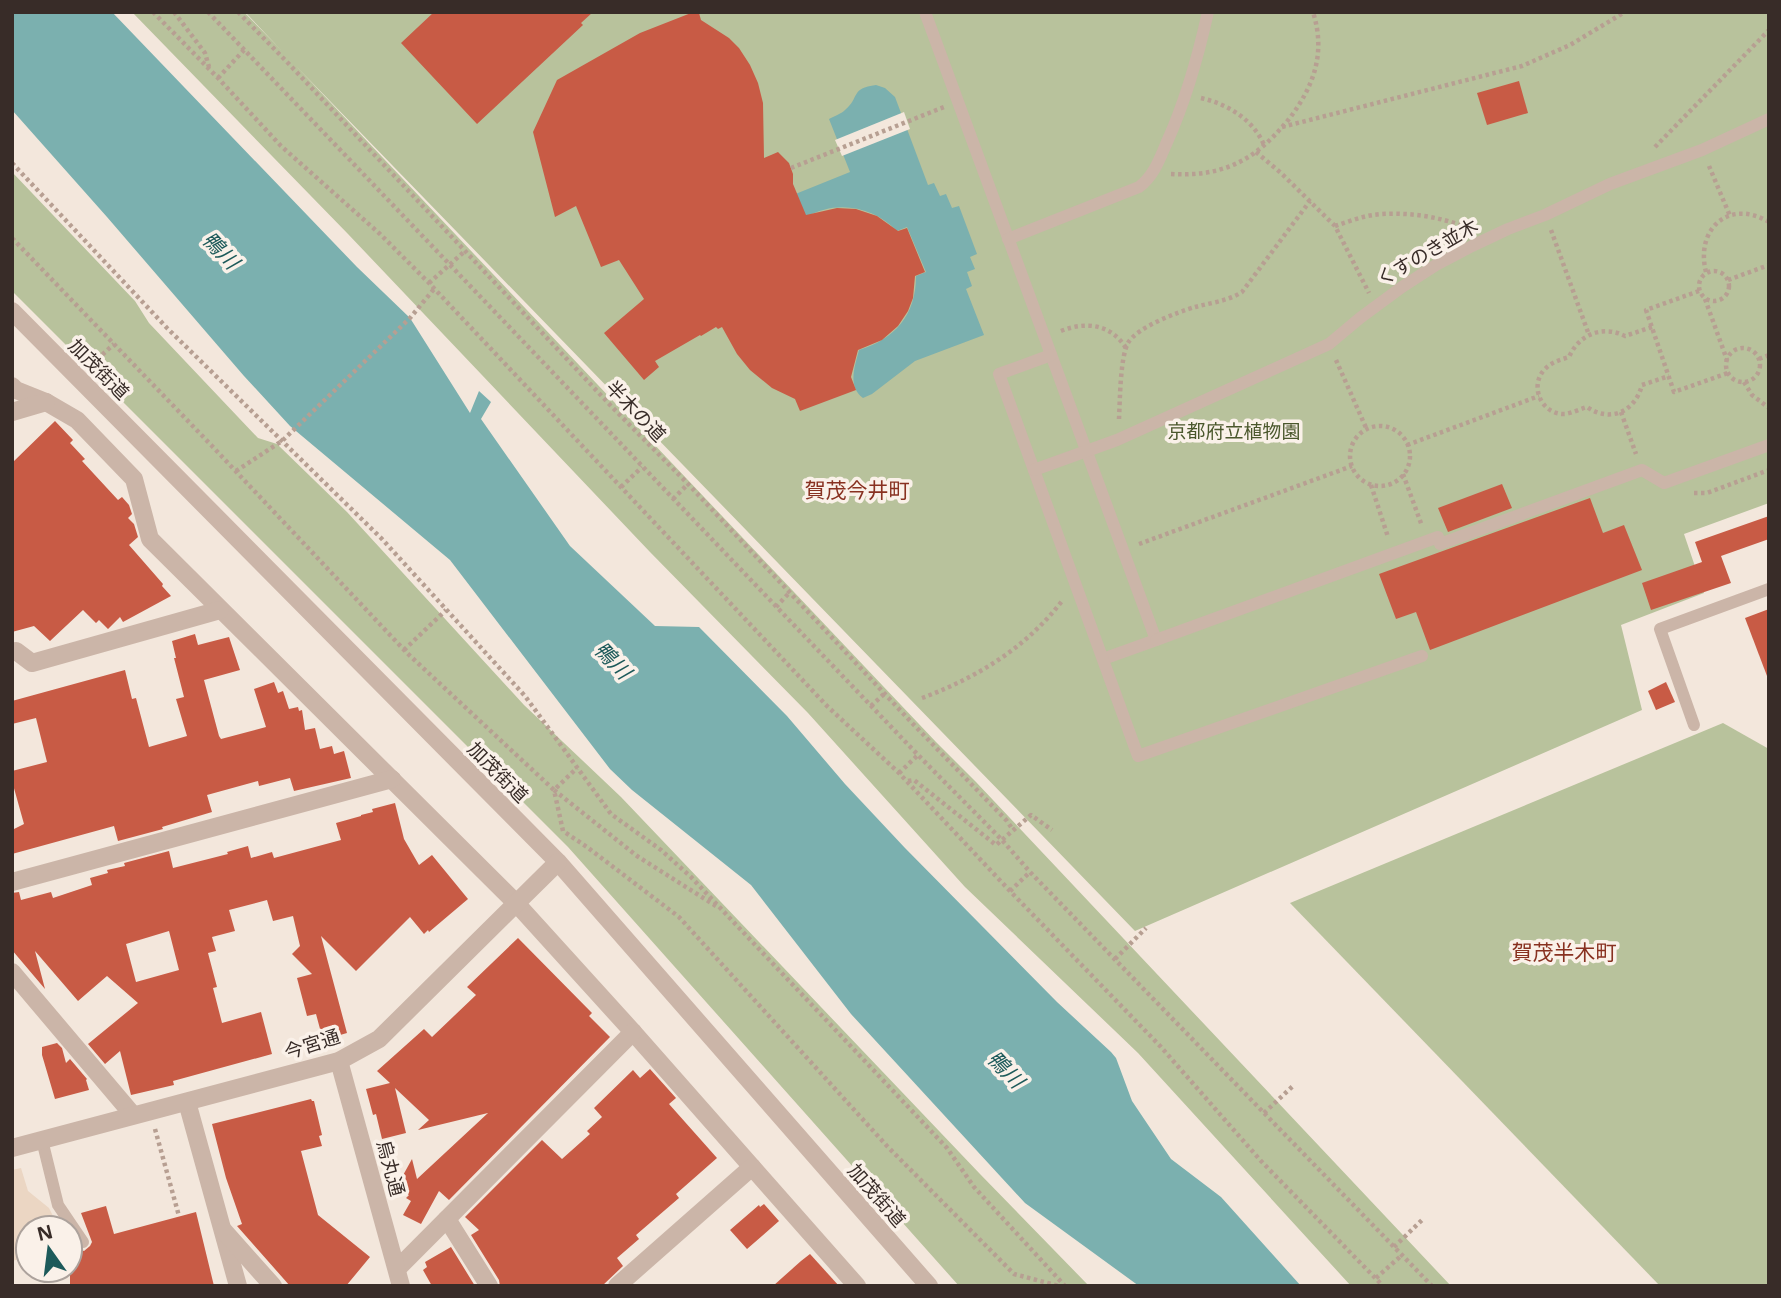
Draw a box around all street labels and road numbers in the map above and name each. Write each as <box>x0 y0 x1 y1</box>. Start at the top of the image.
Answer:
street label: くすのき並木 <box>1371 212 1483 292</box>
street label: 加茂街道 <box>63 333 135 405</box>
street label: 半木の道 <box>600 375 672 447</box>
street label: 加茂街道 <box>462 736 534 808</box>
street label: 今宮通 <box>281 1023 343 1065</box>
street label: 烏丸通 <box>371 1137 411 1199</box>
street label: 加茂街道 <box>842 1158 912 1232</box>

